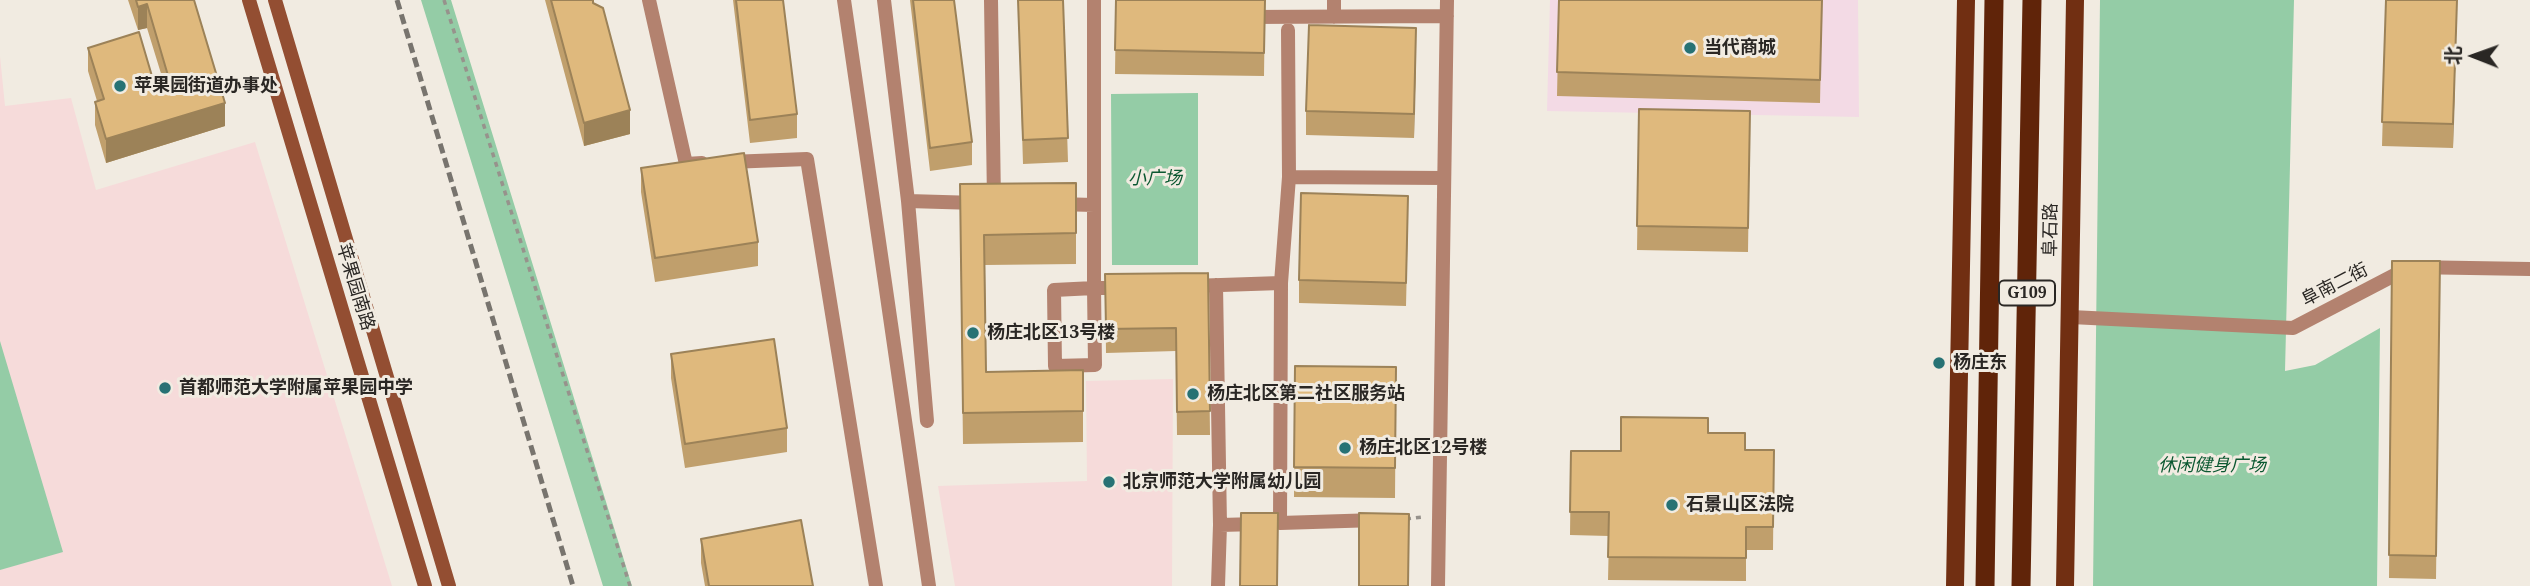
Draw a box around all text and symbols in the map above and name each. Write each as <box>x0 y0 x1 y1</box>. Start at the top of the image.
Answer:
north arrow <box>2439 21 2509 91</box>
place label: 当代商城 <box>1704 37 1776 59</box>
marker: 当代商城 <box>1682 40 1698 56</box>
text: 北 <box>2440 46 2466 65</box>
place label: 苹果园街道办事处 <box>134 75 278 97</box>
marker: 苹果园街道办事处 <box>112 78 128 94</box>
park label: 小广场 <box>1128 168 1182 190</box>
street label: 阜石路 <box>2040 203 2062 257</box>
street label: 苹果园南路 <box>332 241 378 333</box>
street label: 阜南二街 <box>2298 259 2372 311</box>
road number: G109 <box>1999 280 2055 306</box>
place label: 杨庄北区13号楼 <box>987 322 1115 344</box>
marker: 杨庄北区13号楼 <box>965 325 981 341</box>
place label: 杨庄东 <box>1953 352 2007 374</box>
marker: 杨庄东 <box>1931 355 1947 371</box>
place label: 首都师范大学附属苹果园中学 <box>179 377 413 399</box>
marker: 首都师范大学附属苹果园中学 <box>157 380 173 396</box>
place label: 杨庄北区第二社区服务站 <box>1207 383 1405 405</box>
marker: 杨庄北区第二社区服务站 <box>1185 386 1201 402</box>
place label: 杨庄北区12号楼 <box>1359 437 1487 459</box>
marker: 杨庄北区12号楼 <box>1337 440 1353 456</box>
park label: 休闲健身广场 <box>2158 455 2266 477</box>
place label: 北京师范大学附属幼儿园 <box>1123 471 1321 493</box>
marker: 北京师范大学附属幼儿园 <box>1101 474 1117 490</box>
place label: 石景山区法院 <box>1686 494 1794 516</box>
marker: 石景山区法院 <box>1664 497 1680 513</box>

